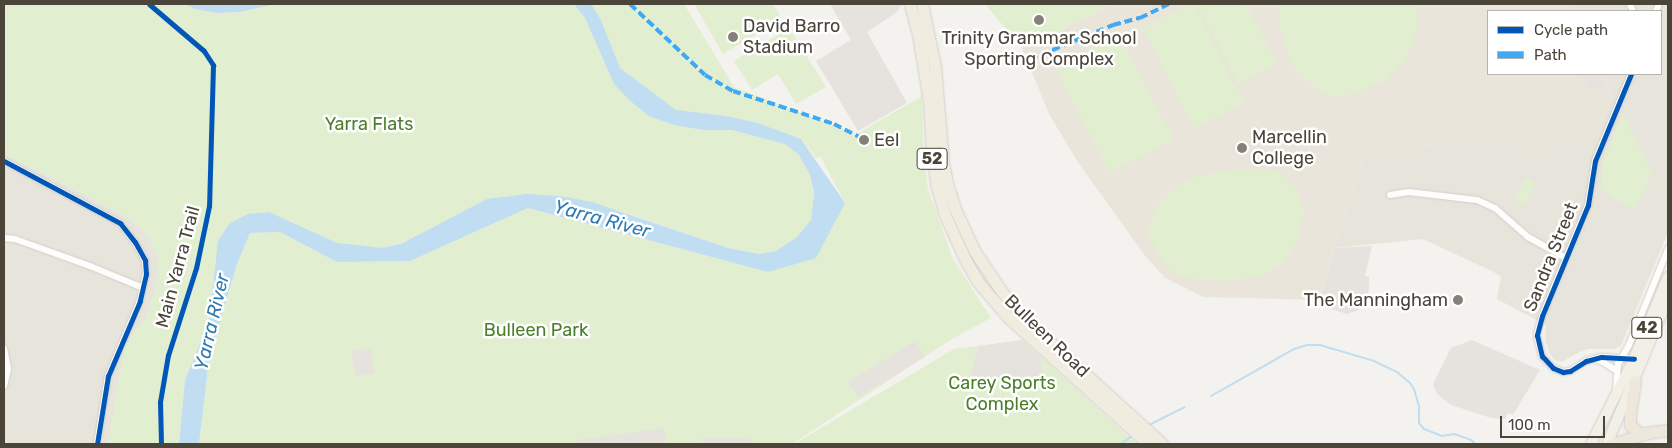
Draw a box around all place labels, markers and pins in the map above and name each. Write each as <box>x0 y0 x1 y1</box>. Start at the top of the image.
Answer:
marker: Trinity Grammar School Sporting Complex <box>1033 14 1045 26</box>
place label: David Barro Stadium <box>743 16 840 58</box>
place label: Trinity Grammar School Sporting Complex <box>941 28 1137 70</box>
marker: David Barro Stadium <box>727 31 739 43</box>
place label: Marcellin College <box>1252 127 1327 170</box>
place label: Eel <box>874 129 899 151</box>
marker: Eel <box>858 134 870 146</box>
marker: Marcellin College <box>1236 142 1248 154</box>
place label: The Manningham <box>1304 289 1448 311</box>
marker: The Manningham <box>1452 294 1464 306</box>

